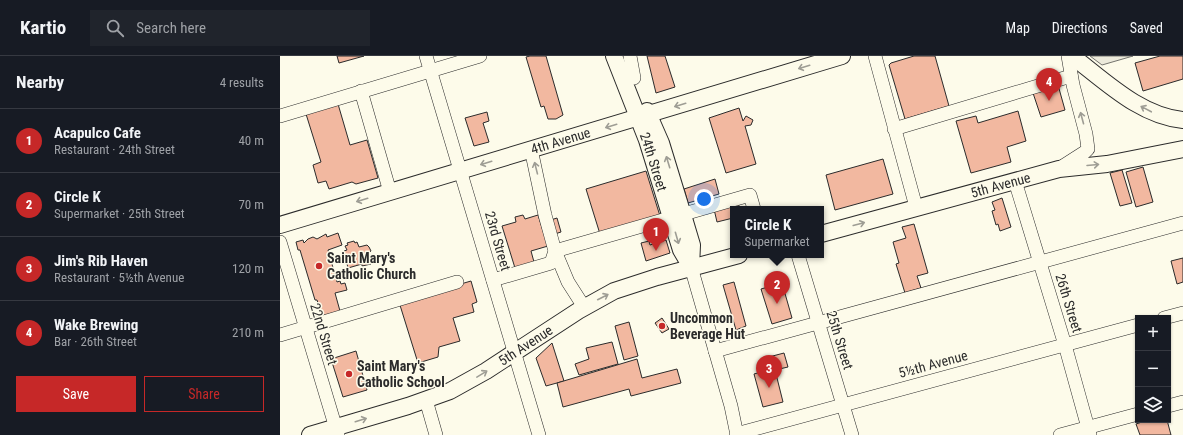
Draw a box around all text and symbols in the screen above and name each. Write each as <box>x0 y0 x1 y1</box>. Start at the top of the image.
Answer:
search box <box>90 10 370 46</box>
text: Kartio <box>20 16 66 39</box>
icon: search <box>104 17 126 39</box>
text: Search here <box>136 19 206 37</box>
text: Map <box>1006 20 1030 36</box>
text: Directions <box>1052 20 1108 36</box>
text: Saved <box>1130 20 1163 36</box>
one-way arrow <box>798 64 811 71</box>
pin: 4 <box>1036 68 1062 101</box>
text: Nearby <box>16 72 64 92</box>
text: 4 results <box>220 75 264 90</box>
one-way arrow <box>673 102 686 109</box>
one-way arrow <box>1140 104 1152 112</box>
one-way arrow <box>1078 112 1085 125</box>
one-way arrow <box>604 123 617 130</box>
text: Acapulco Cafe <box>54 124 141 142</box>
street label: 4th Avenue <box>529 124 593 157</box>
street label: 24th Street <box>637 130 670 193</box>
text: 1 <box>26 133 32 148</box>
text: 40 m <box>238 133 264 148</box>
text: Restaurant · 24th Street <box>54 142 175 157</box>
one-way arrow <box>664 156 671 169</box>
one-way arrow <box>480 160 493 167</box>
one-way arrow <box>531 162 539 175</box>
one-way arrow <box>1086 162 1099 169</box>
street label: 5th Avenue <box>969 169 1033 201</box>
text: Circle K <box>54 188 101 206</box>
your location <box>694 189 714 209</box>
text: 2 <box>26 197 32 212</box>
text: 70 m <box>238 197 264 212</box>
one-way arrow <box>355 197 368 204</box>
text: Supermarket · 25th Street <box>54 206 185 221</box>
popup <box>730 206 824 258</box>
street label: 23rd Street <box>482 210 514 272</box>
text: Circle K <box>744 216 791 234</box>
pin: 1 <box>643 218 669 251</box>
one-way arrow <box>852 219 865 227</box>
one-way arrow <box>674 232 681 245</box>
text: Supermarket <box>744 234 810 249</box>
place label: Saint Mary's Catholic Church <box>327 250 416 282</box>
text: Jim's Rib Haven <box>54 252 148 270</box>
text: 3 <box>26 261 32 276</box>
text: 120 m <box>232 261 264 276</box>
marker: Saint Mary's Catholic Church <box>314 261 324 271</box>
text: Restaurant · 5½th Avenue <box>54 270 184 285</box>
pin: 2 <box>764 271 790 304</box>
street label: 26th Street <box>1052 272 1086 334</box>
one-way arrow <box>596 292 608 300</box>
street label: 22nd Street <box>307 301 341 367</box>
street label: 25th Street <box>823 309 857 371</box>
place label: Uncommon Beverage Hut <box>670 310 745 342</box>
map controls <box>1135 315 1171 423</box>
button: + <box>1135 315 1171 351</box>
text: Wake Brewing <box>54 316 138 334</box>
marker: Uncommon Beverage Hut <box>657 321 667 331</box>
street label: 5th Avenue <box>495 322 556 369</box>
text: 4 <box>26 325 32 340</box>
text: 210 m <box>232 325 264 340</box>
text: Bar · 26th Street <box>54 334 137 349</box>
street label: 5½th Avenue <box>897 347 970 381</box>
button: − <box>1135 351 1171 387</box>
pin: 3 <box>756 355 782 388</box>
place label: Saint Mary's Catholic School <box>357 358 445 390</box>
marker: Saint Mary's Catholic School <box>344 369 354 379</box>
one-way arrow <box>476 370 487 378</box>
button: Save <box>16 376 136 412</box>
button: Share <box>144 376 264 412</box>
button: layers <box>1135 387 1171 423</box>
one-way arrow <box>354 416 367 423</box>

